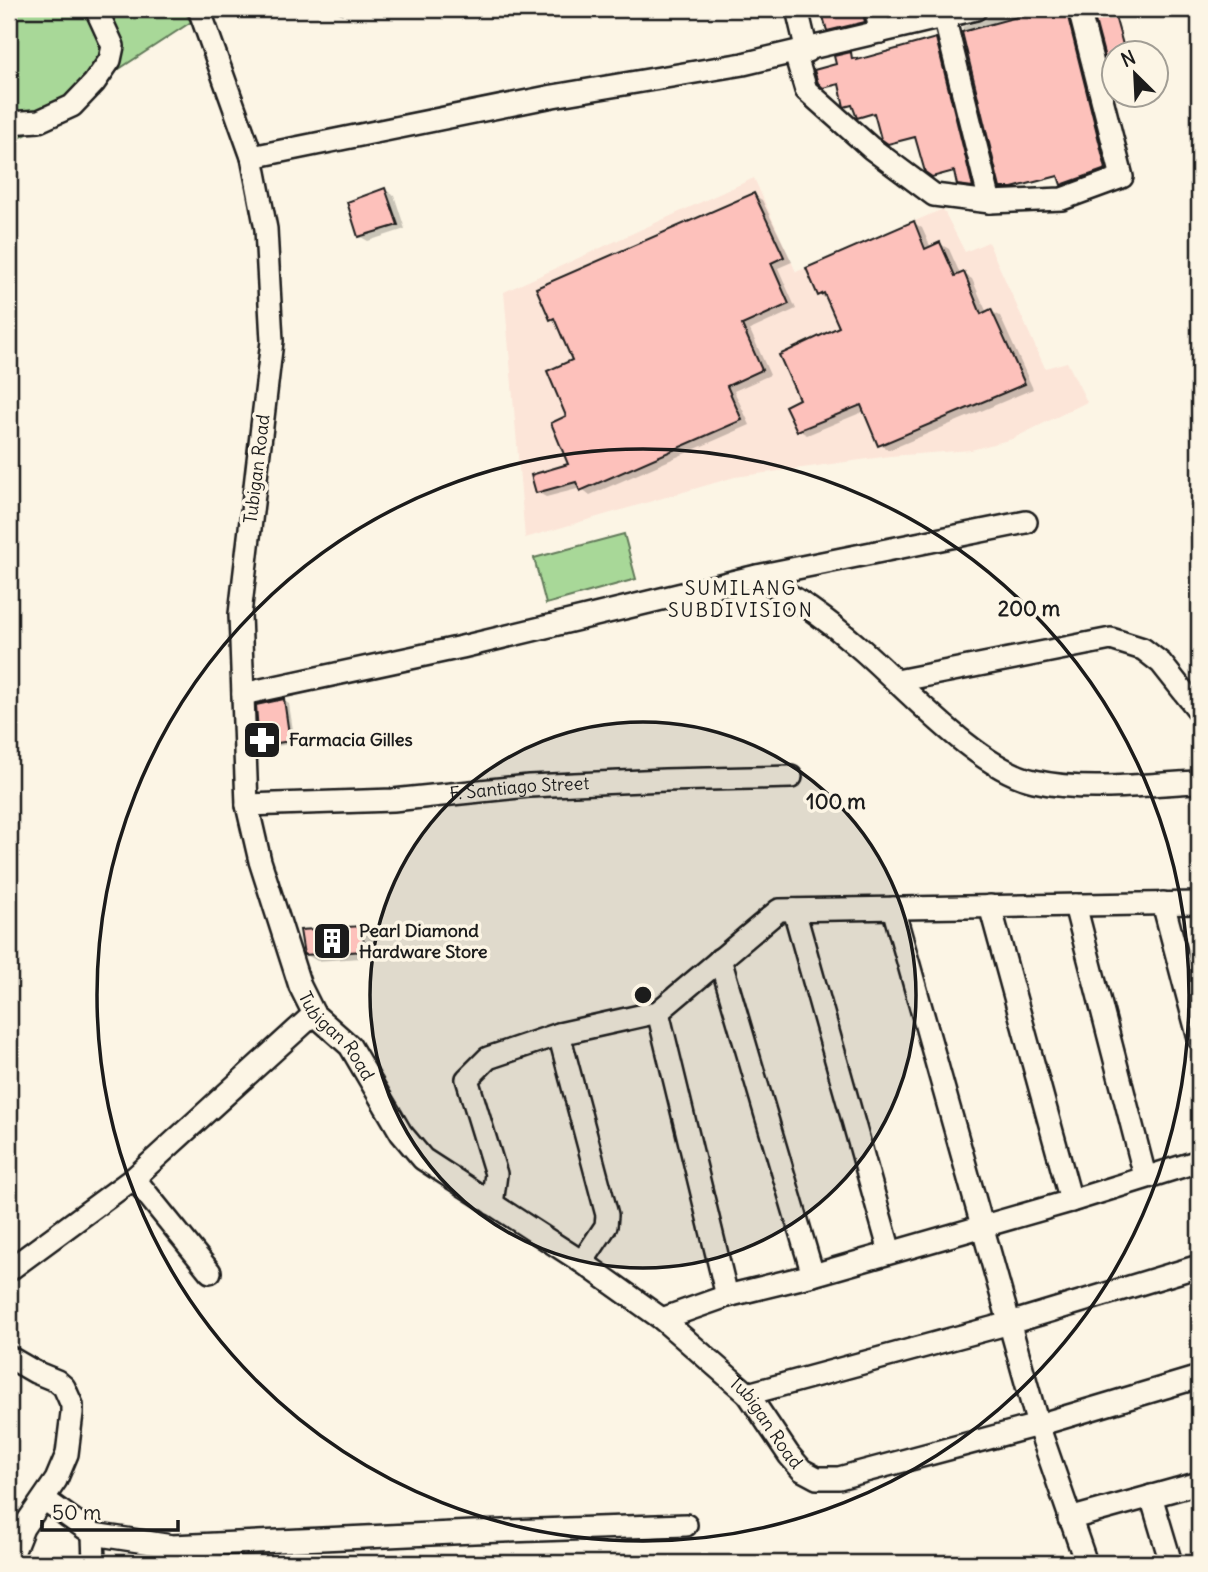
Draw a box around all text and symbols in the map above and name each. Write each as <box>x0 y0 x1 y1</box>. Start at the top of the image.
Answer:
north arrow <box>1100 38 1170 108</box>
text: N <box>1117 45 1139 72</box>
street label: Tubigan Road <box>238 413 275 525</box>
district label: SUMILANG SUBDIVISION <box>668 576 814 622</box>
text: 200 m <box>998 595 1061 622</box>
pharmacy icon: Farmacia Gilles <box>241 719 283 761</box>
place label: Farmacia Gilles <box>289 728 413 751</box>
street label: F. Santiago Street <box>448 771 590 805</box>
text: 100 m <box>806 788 866 815</box>
place label: Pearl Diamond Hardware Store <box>359 919 488 963</box>
building icon: Pearl Diamond Hardware Store <box>311 920 353 962</box>
centre of rings <box>631 983 655 1007</box>
street label: Tubigan Road <box>294 987 380 1085</box>
street label: Tubigan Road <box>724 1371 808 1474</box>
scale bar <box>42 1488 178 1532</box>
text: 50 m <box>52 1499 101 1526</box>

